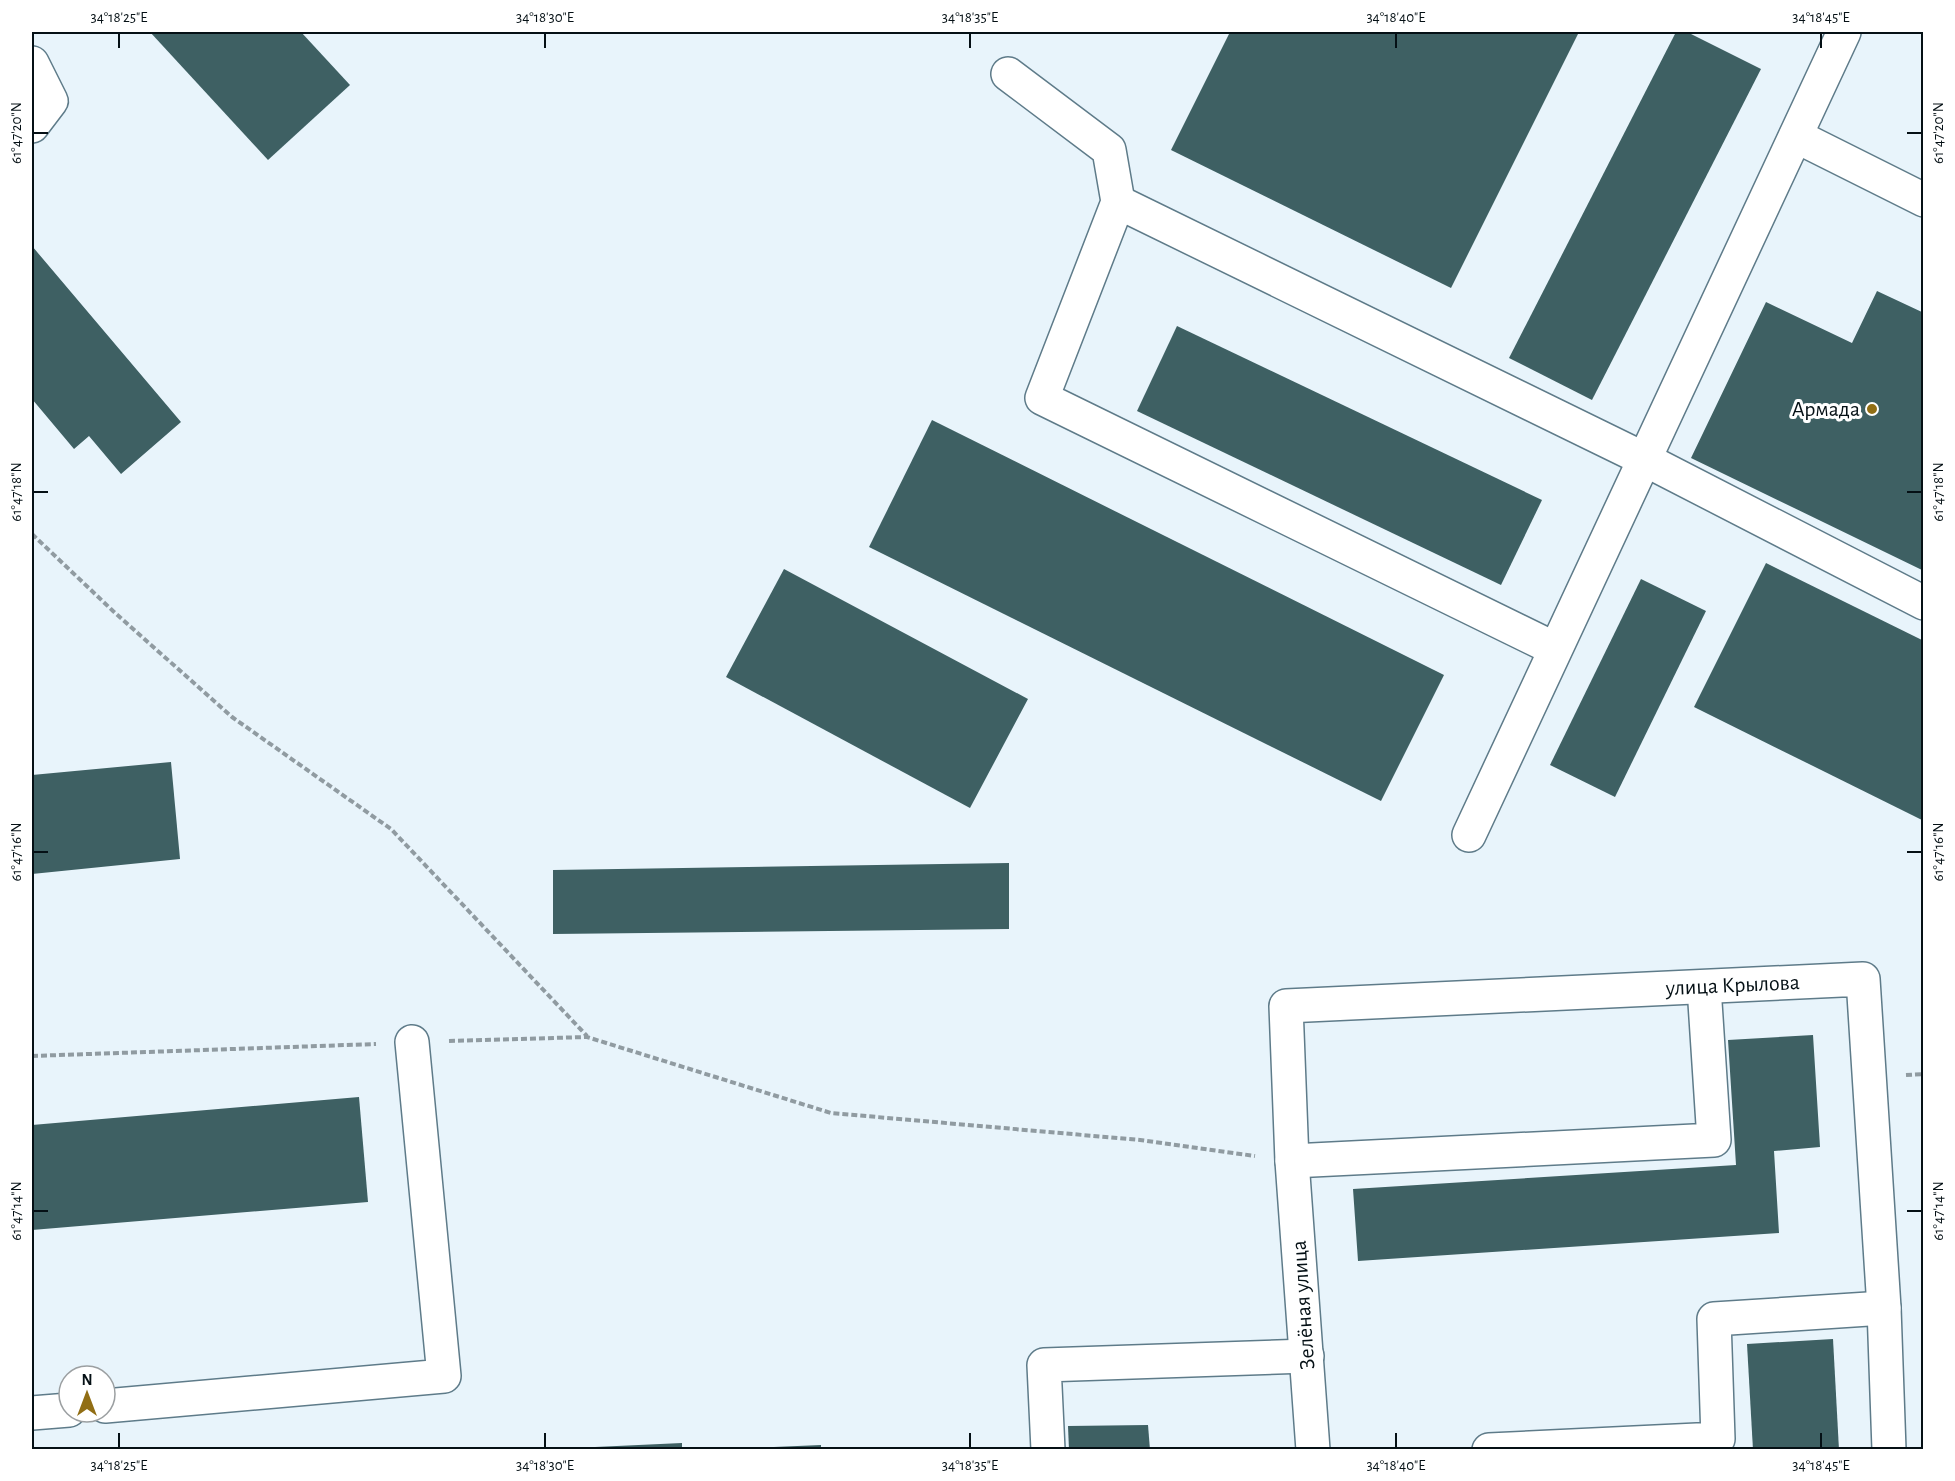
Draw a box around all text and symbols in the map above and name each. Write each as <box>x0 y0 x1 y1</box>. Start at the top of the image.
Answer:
text: 34°18'25"E <box>90 10 148 25</box>
text: 34°18'30"E <box>516 10 574 25</box>
text: 34°18'35"E <box>942 10 998 25</box>
text: 34°18'40"E <box>1366 10 1426 25</box>
text: 34°18'45"E <box>1792 10 1850 25</box>
text: 61°47'20"N <box>9 102 24 164</box>
text: 61°47'20"N <box>1931 102 1946 164</box>
place label: Армада <box>1792 398 1860 420</box>
marker: Армада <box>1865 402 1879 416</box>
text: 61°47'18"N <box>9 462 24 522</box>
text: 61°47'18"N <box>1931 462 1946 522</box>
text: 61°47'16"N <box>9 822 24 882</box>
text: 61°47'16"N <box>1931 822 1946 882</box>
street label: улица Крылова <box>1664 971 1800 999</box>
text: 61°47'14"N <box>9 1181 24 1241</box>
text: 61°47'14"N <box>1931 1181 1946 1241</box>
street label: Зелёная улица <box>1288 1240 1318 1370</box>
north arrow <box>57 1364 117 1424</box>
text: N <box>81 1372 93 1388</box>
text: 34°18'25"E <box>90 1458 148 1473</box>
text: 34°18'30"E <box>516 1458 574 1473</box>
text: 34°18'35"E <box>942 1458 998 1473</box>
text: 34°18'40"E <box>1366 1458 1426 1473</box>
text: 34°18'45"E <box>1792 1458 1850 1473</box>

